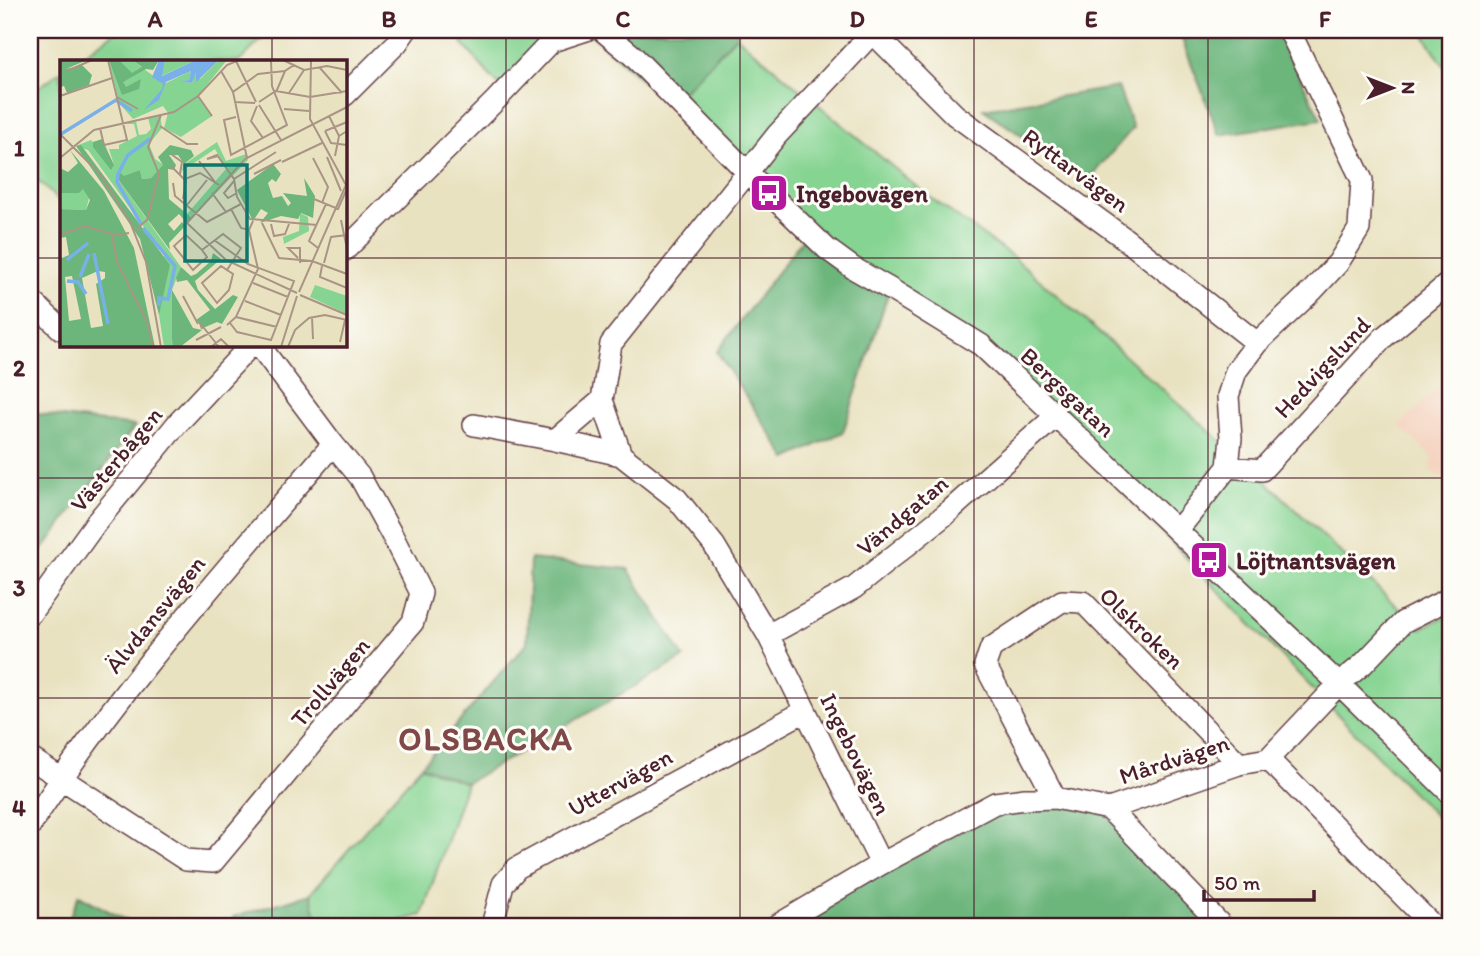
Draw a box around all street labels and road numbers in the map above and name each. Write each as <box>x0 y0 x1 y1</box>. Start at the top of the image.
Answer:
street label: Ryttarvägen <box>1017 122 1135 218</box>
street label: Hedvigslund <box>1268 310 1376 424</box>
street label: Bergsgatan <box>1015 341 1122 443</box>
street label: Västerbågen <box>64 400 169 518</box>
street label: Vändgatan <box>850 468 954 562</box>
street label: Älvdansvägen <box>99 549 211 679</box>
street label: Olskroken <box>1094 581 1191 676</box>
street label: Trollvägen <box>284 631 376 733</box>
street label: Ingebovägen <box>814 688 898 820</box>
street label: Mårdvägen <box>1115 728 1233 790</box>
street label: Uttervägen <box>563 741 678 823</box>

